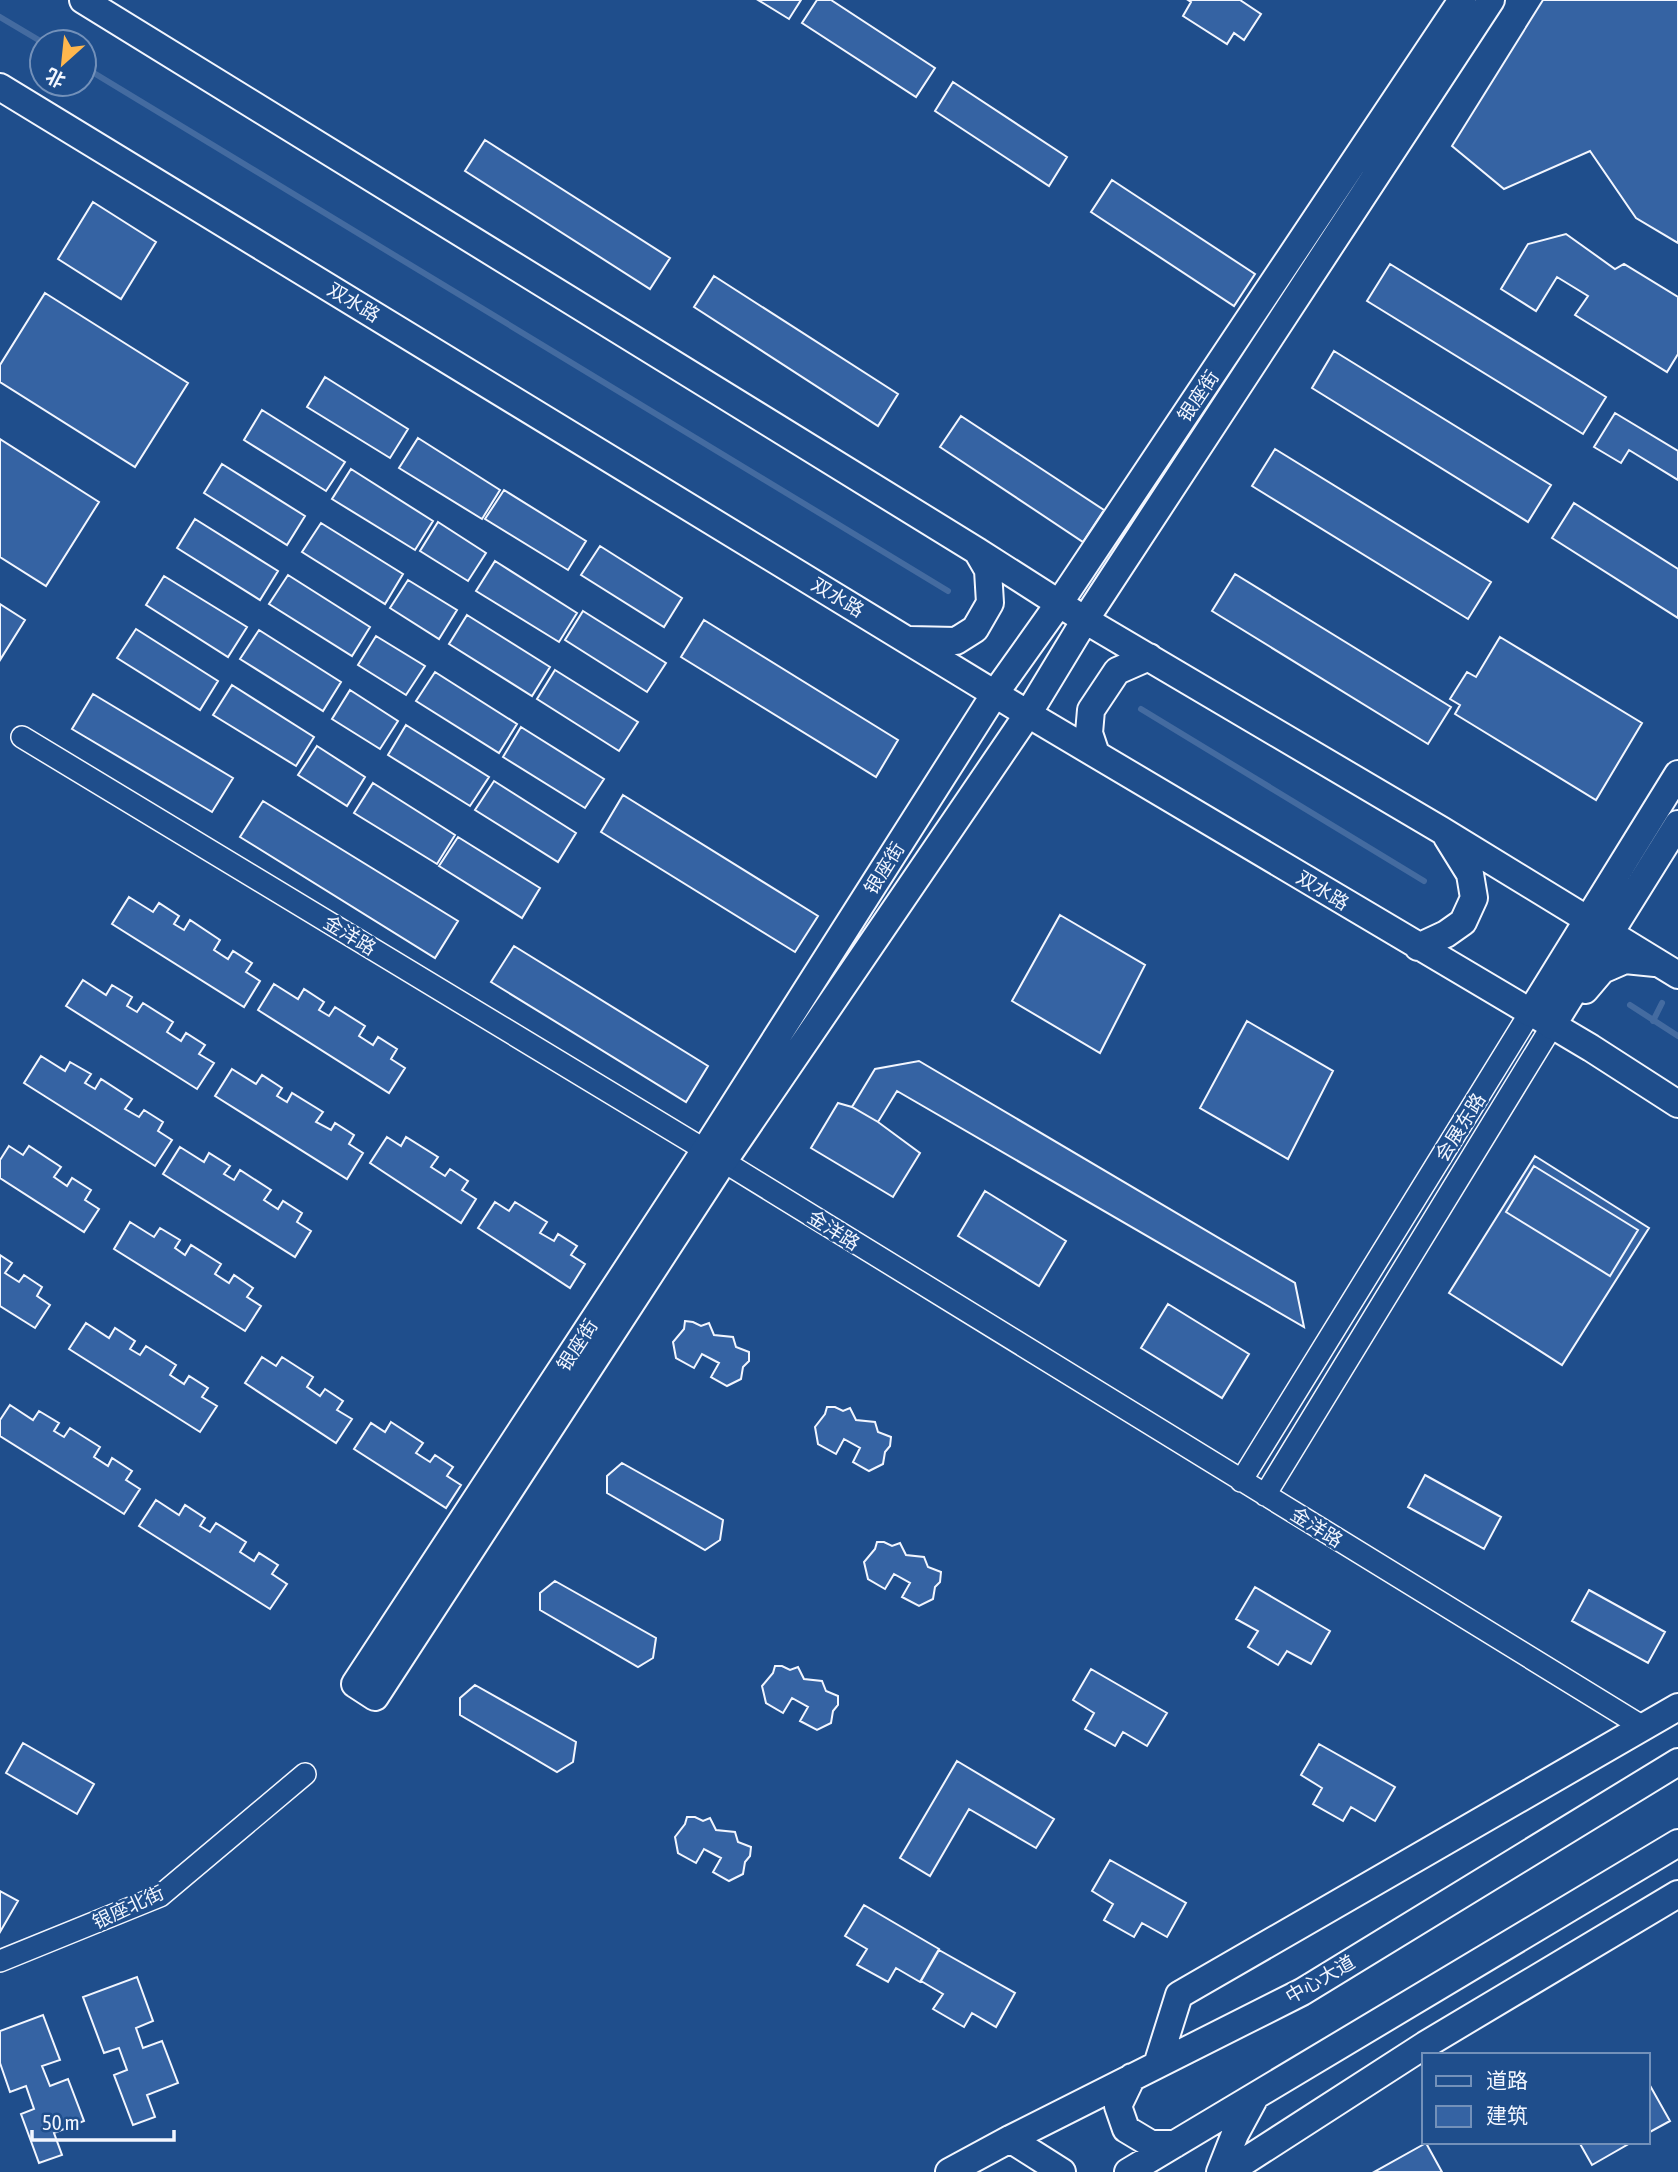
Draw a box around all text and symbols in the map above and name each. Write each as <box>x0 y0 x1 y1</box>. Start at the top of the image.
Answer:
north arrow <box>28 28 98 98</box>
text: 北 <box>42 64 69 92</box>
street label: 双水路 <box>324 278 384 326</box>
street label: 银座街 <box>1173 366 1223 426</box>
street label: 双水路 <box>808 573 868 621</box>
street label: 银座街 <box>860 838 908 898</box>
street label: 双水路 <box>1293 866 1353 914</box>
street label: 金洋路 <box>320 911 380 959</box>
street label: 会展东路 <box>1431 1089 1489 1165</box>
street label: 金洋路 <box>804 1206 864 1254</box>
street label: 银座街 <box>552 1315 602 1375</box>
street label: 金洋路 <box>1287 1503 1347 1551</box>
street label: 银座北街 <box>89 1881 167 1933</box>
street label: 中心大道 <box>1282 1950 1358 2008</box>
legend <box>1422 2053 1650 2144</box>
text: 道路 <box>1486 2068 1528 2092</box>
scale bar <box>32 2098 173 2142</box>
text: 建筑 <box>1486 2103 1528 2127</box>
text: 50 m <box>42 2110 80 2134</box>

